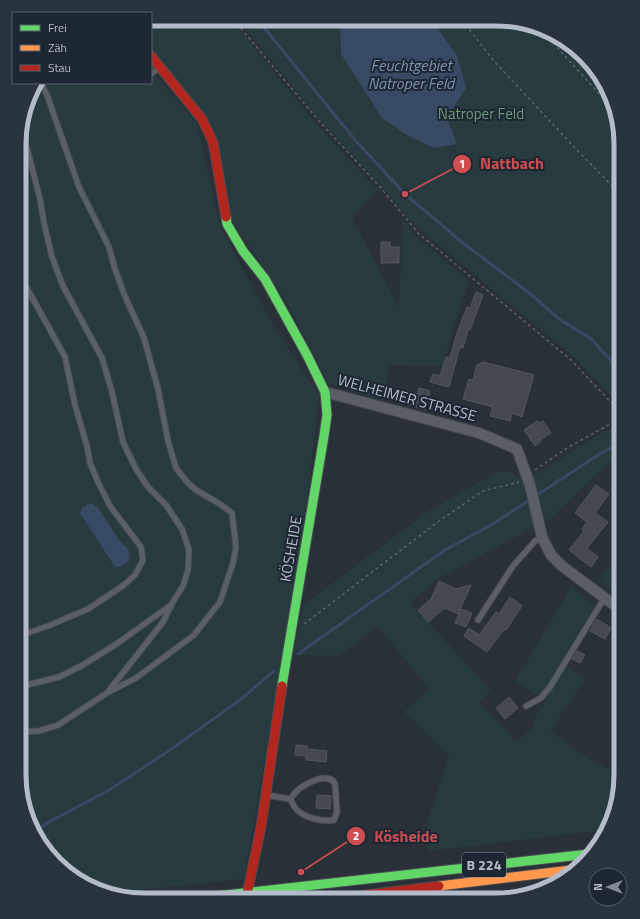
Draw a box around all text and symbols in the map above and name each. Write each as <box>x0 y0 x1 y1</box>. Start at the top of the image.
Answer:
legend <box>12 12 152 84</box>
text: Frei <box>48 18 67 37</box>
text: Zäh <box>48 38 67 57</box>
water label: Feuchtgebiet Natroper Feld <box>368 53 456 95</box>
text: Stau <box>48 58 71 77</box>
park label: Natroper Feld <box>438 102 524 125</box>
callout: Nattbach <box>452 150 552 178</box>
text: Nattbach <box>480 151 544 175</box>
text: 1 <box>459 154 465 173</box>
street label: WELHEIMER STRASSE <box>335 368 479 427</box>
street label: KÖSHEIDE <box>273 514 308 584</box>
callout: Kösheide <box>346 822 445 850</box>
text: Kösheide <box>374 824 438 848</box>
text: 2 <box>353 826 359 845</box>
road number: B 224 <box>462 853 506 877</box>
north arrow <box>588 867 628 907</box>
text: N <box>590 883 606 891</box>

